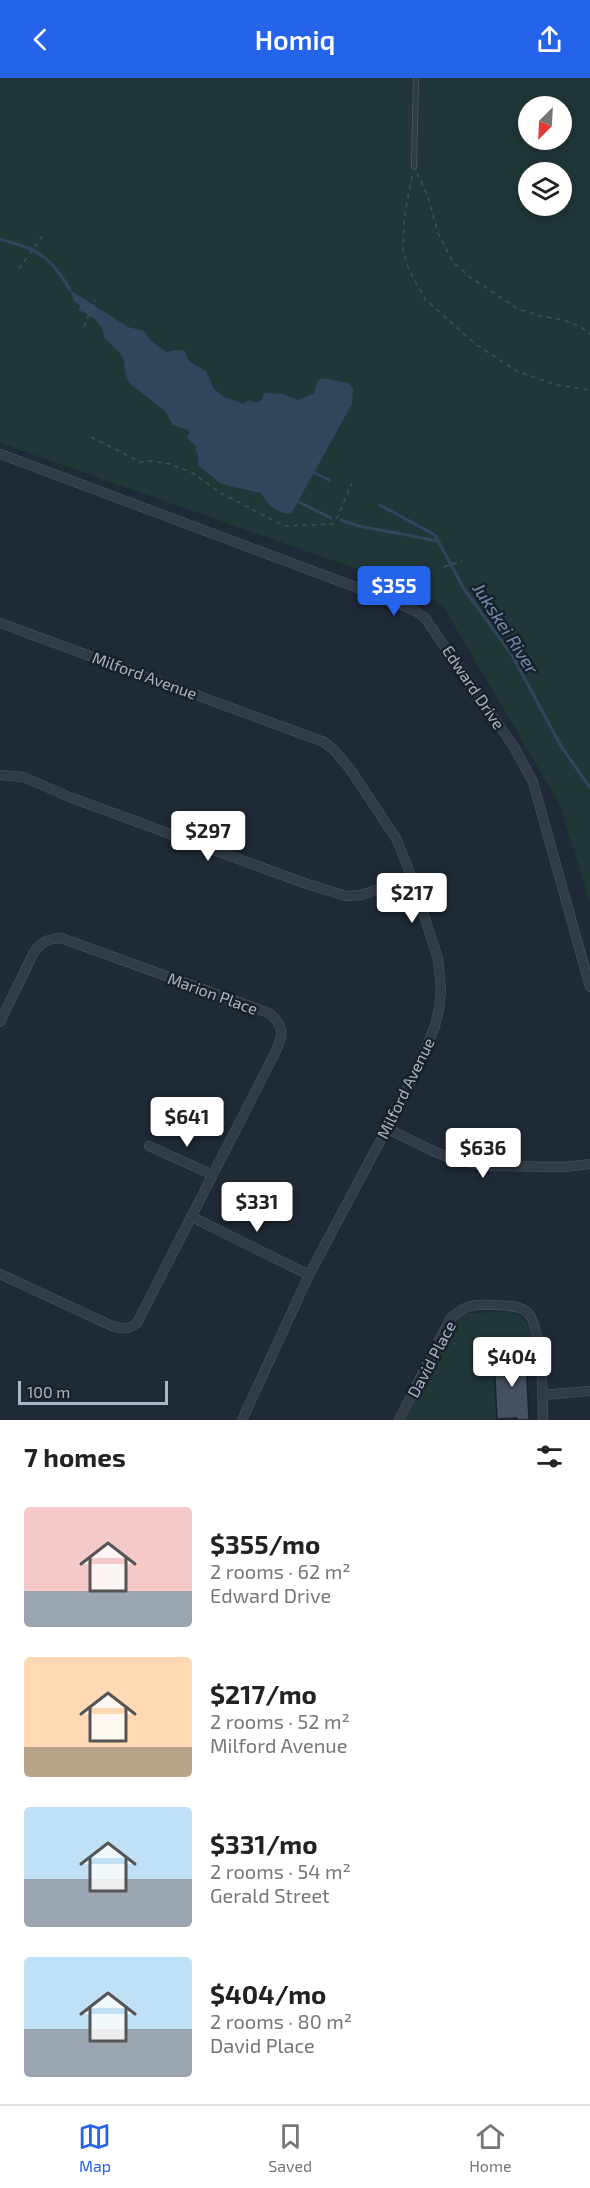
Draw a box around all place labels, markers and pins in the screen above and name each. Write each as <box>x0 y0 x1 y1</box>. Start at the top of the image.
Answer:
pin: $355 <box>358 566 430 617</box>
pin: $297 <box>172 811 244 862</box>
pin: $217 <box>376 873 448 924</box>
pin: $641 <box>151 1097 223 1148</box>
pin: $636 <box>447 1128 519 1179</box>
pin: $331 <box>221 1182 293 1233</box>
pin: $404 <box>476 1337 548 1388</box>

